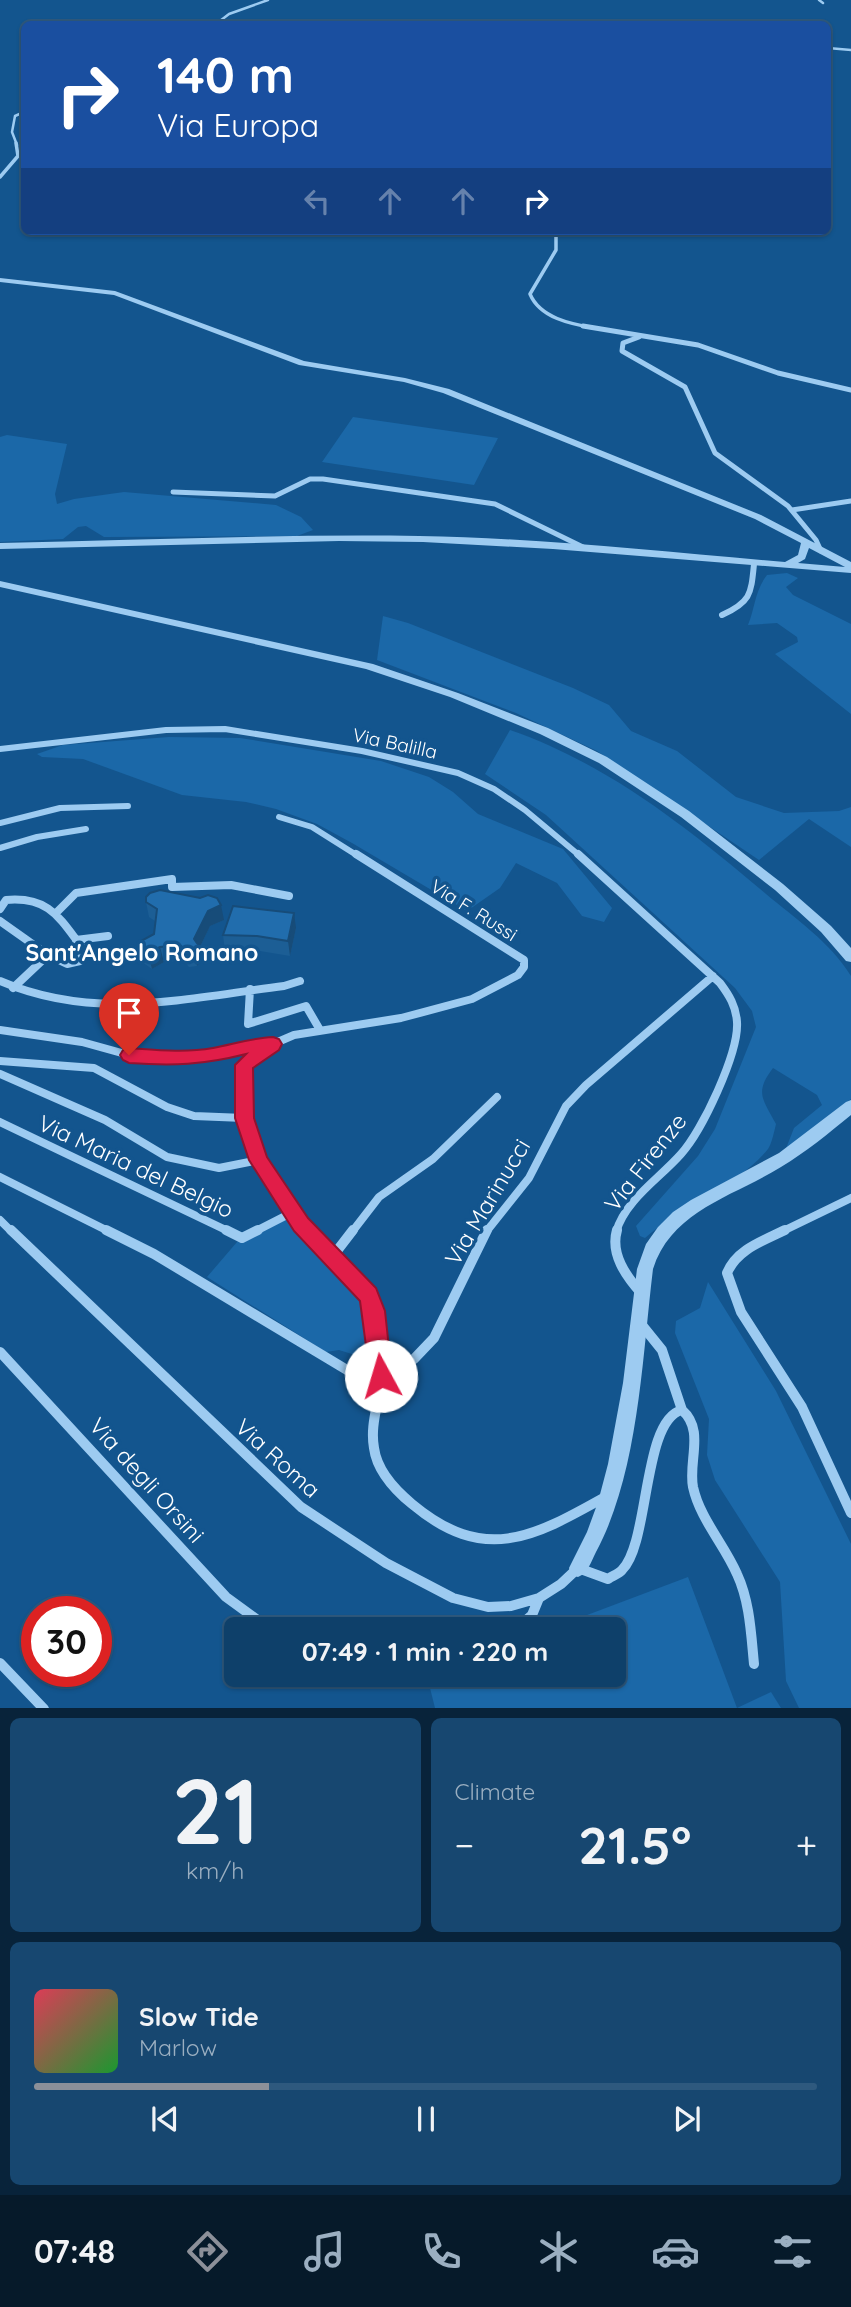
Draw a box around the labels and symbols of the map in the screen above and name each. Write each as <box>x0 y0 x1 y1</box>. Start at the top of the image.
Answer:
street label: Via Balilla <box>350 722 440 764</box>
street label: Via F. Russi <box>426 874 522 946</box>
district label: Sant'Angelo Romano <box>26 938 258 967</box>
pin <box>99 983 159 1055</box>
street label: Via Firenze <box>598 1107 692 1217</box>
street label: Via Maria del Belgio <box>34 1108 238 1224</box>
street label: Via Marinucci <box>438 1134 536 1270</box>
position arrow <box>344 1339 418 1413</box>
street label: Via degli Orsini <box>83 1411 211 1549</box>
street label: Via Roma <box>229 1412 327 1504</box>
speed limit sign: 30 <box>21 1596 112 1687</box>

